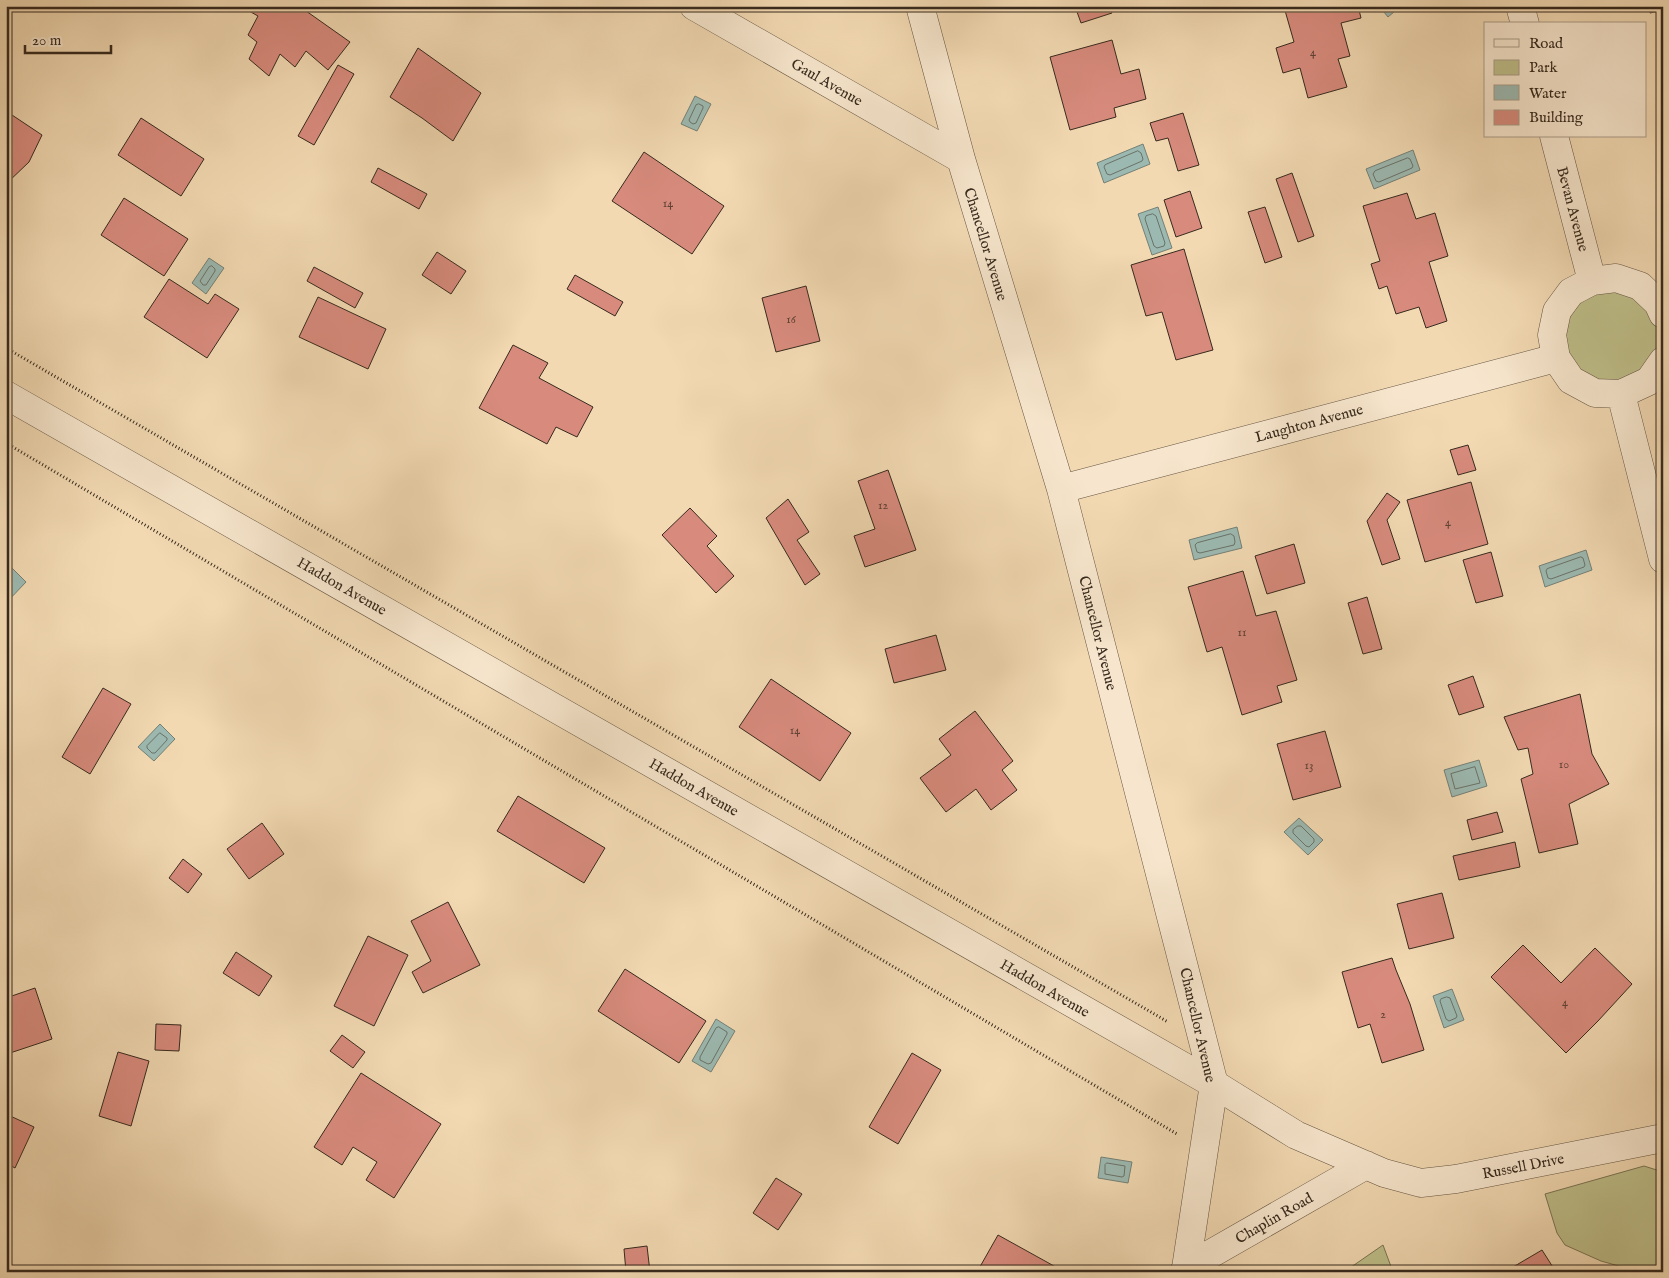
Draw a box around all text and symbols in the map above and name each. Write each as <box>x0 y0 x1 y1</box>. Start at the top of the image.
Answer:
scale bar <box>25 22 111 54</box>
legend <box>1484 22 1646 138</box>
text: 20 m <box>32 31 62 50</box>
text: Road <box>1529 34 1564 53</box>
house number: 4 <box>1310 45 1316 60</box>
street label: Gaul Avenue <box>788 54 866 111</box>
text: Park <box>1529 58 1559 77</box>
text: Water <box>1529 84 1567 103</box>
text: Building <box>1529 108 1584 127</box>
street label: Bevan Avenue <box>1552 165 1593 254</box>
street label: Chancellor Avenue <box>959 185 1012 303</box>
house number: 14 <box>663 196 673 211</box>
house number: 16 <box>786 312 797 327</box>
street label: Laughton Avenue <box>1253 400 1365 447</box>
house number: 12 <box>878 498 888 513</box>
house number: 4 <box>1445 515 1451 530</box>
street label: Haddon Avenue <box>293 553 390 620</box>
street label: Chancellor Avenue <box>1074 574 1121 692</box>
house number: 11 <box>1238 625 1246 640</box>
house number: 14 <box>790 723 800 738</box>
street label: Haddon Avenue <box>645 754 742 821</box>
house number: 10 <box>1559 757 1569 772</box>
house number: 13 <box>1305 758 1313 773</box>
street label: Haddon Avenue <box>996 955 1093 1022</box>
street label: Chancellor Avenue <box>1175 966 1220 1085</box>
house number: 4 <box>1562 995 1568 1010</box>
house number: 2 <box>1380 1007 1386 1022</box>
street label: Russell Drive <box>1481 1149 1566 1184</box>
street label: Chaplin Road <box>1232 1188 1317 1248</box>

